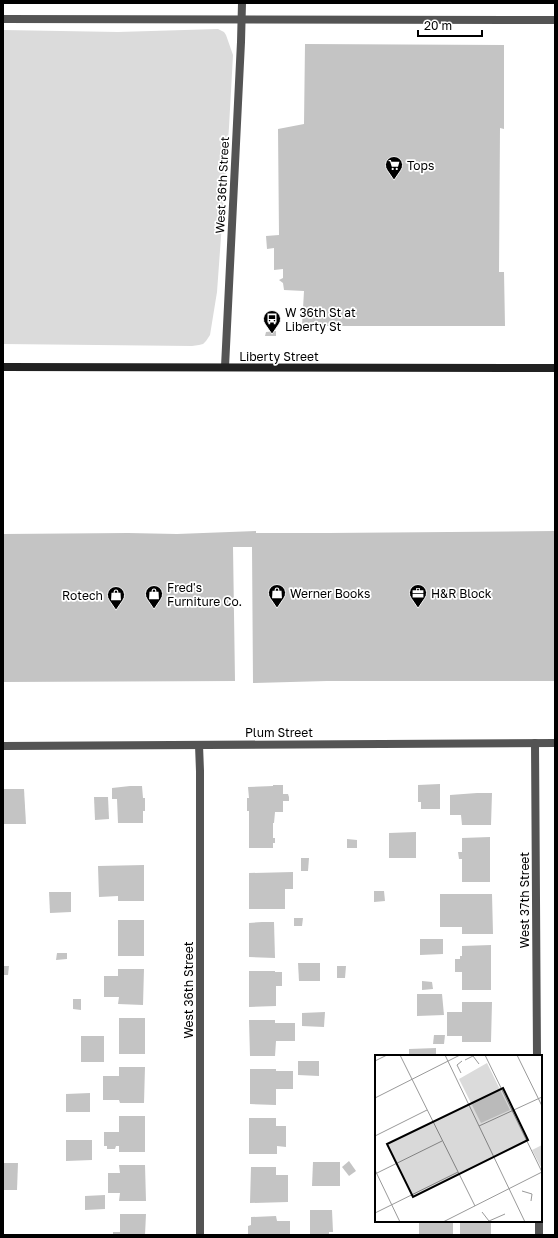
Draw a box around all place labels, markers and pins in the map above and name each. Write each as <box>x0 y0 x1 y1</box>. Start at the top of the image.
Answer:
supermarket icon: Tops <box>384 155 404 180</box>
place label: Tops <box>407 158 434 173</box>
place label: W 36th St at Liberty St <box>285 305 356 334</box>
bus stop icon: W 36th St at Liberty St <box>262 309 282 334</box>
place label: Fred's Furniture Co. <box>167 580 242 609</box>
shop icon: Werner Books <box>267 583 287 608</box>
office icon: H&R Block <box>408 583 428 608</box>
shop icon: Fred's Furniture Co. <box>144 584 164 609</box>
shop icon: Rotech <box>106 585 126 610</box>
place label: Werner Books <box>290 586 370 601</box>
place label: H&R Block <box>431 586 492 601</box>
place label: Rotech <box>62 588 103 603</box>

